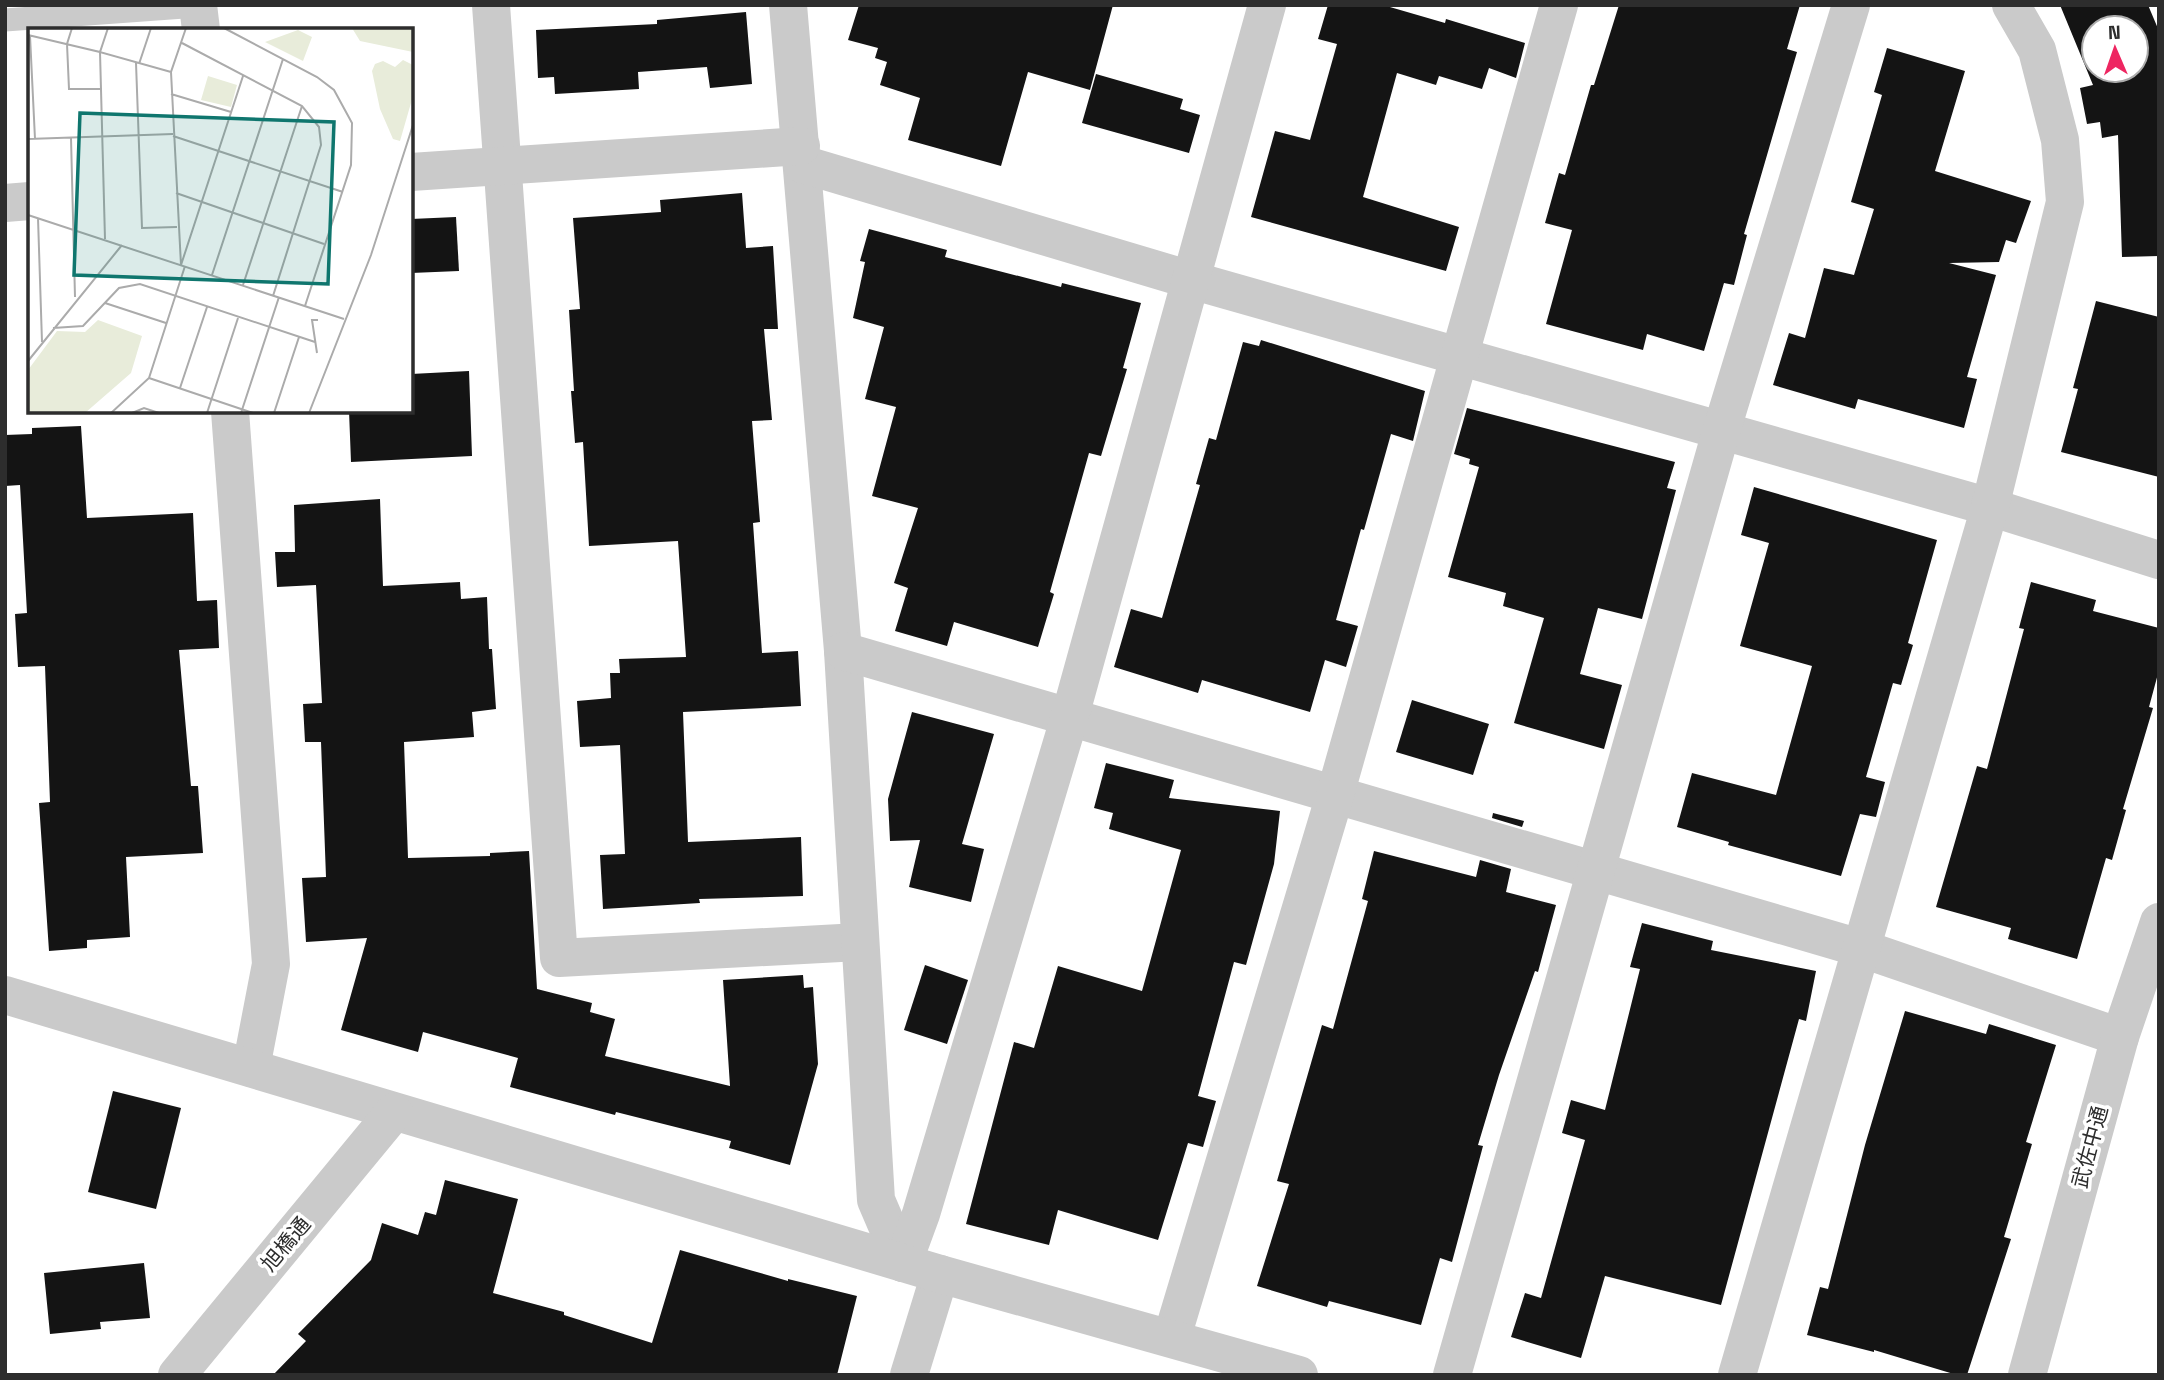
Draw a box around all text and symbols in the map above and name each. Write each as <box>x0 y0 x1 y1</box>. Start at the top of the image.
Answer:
north arrow <box>2080 14 2150 84</box>
text: N <box>2108 20 2121 45</box>
inset map <box>28 28 413 413</box>
street label: 武佐中通 <box>2066 1103 2113 1191</box>
street label: 旭橋通 <box>255 1211 316 1276</box>

